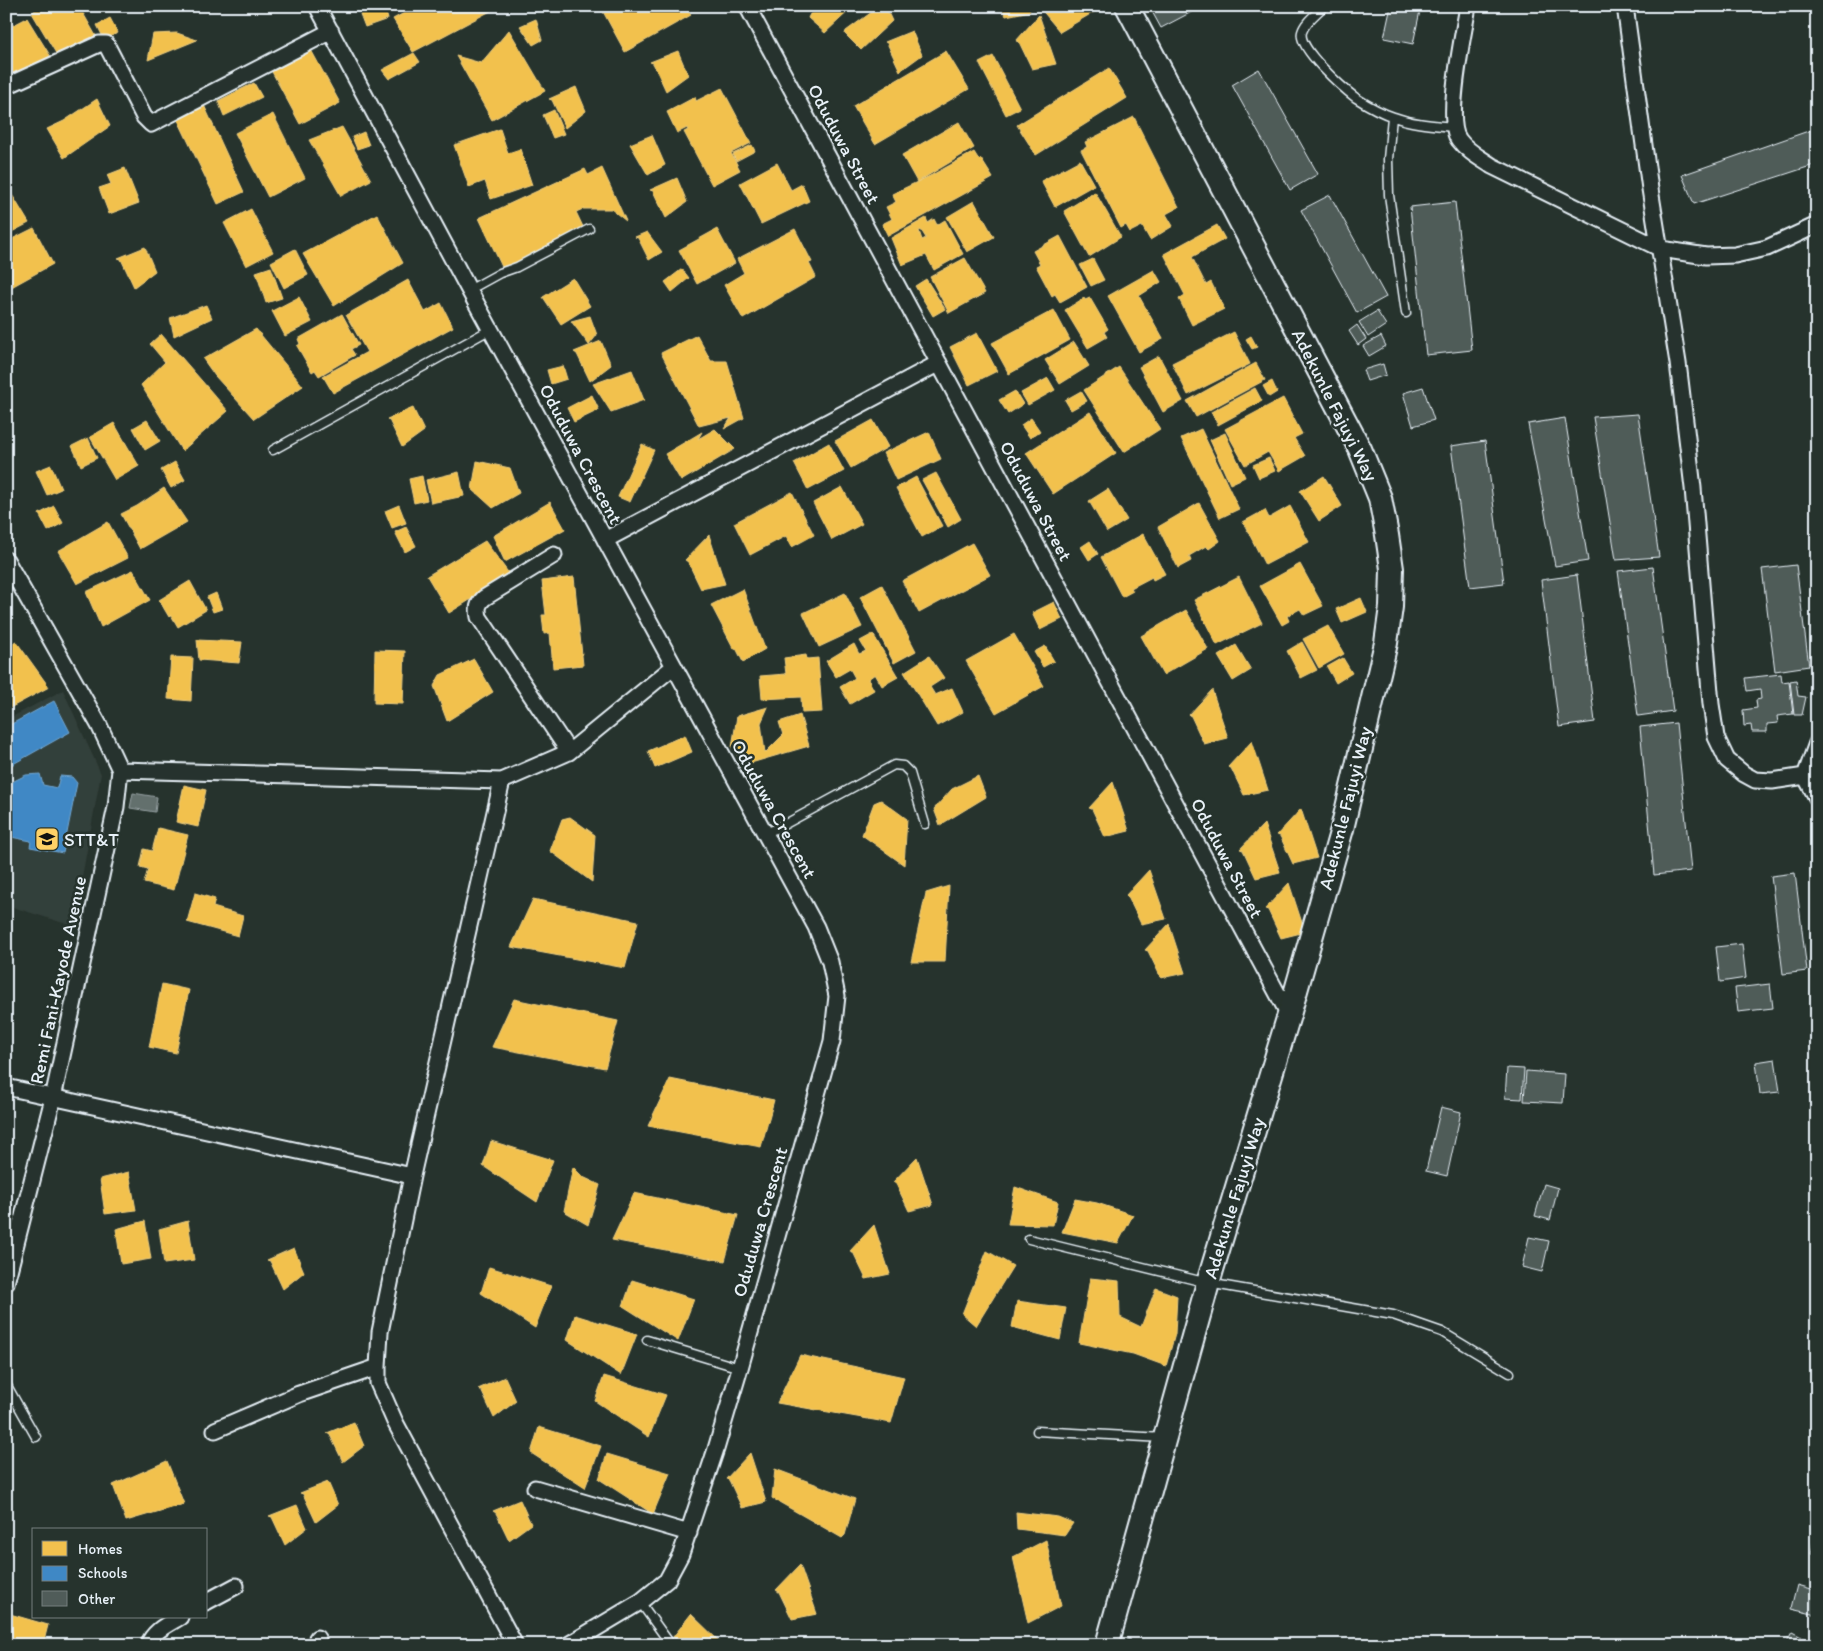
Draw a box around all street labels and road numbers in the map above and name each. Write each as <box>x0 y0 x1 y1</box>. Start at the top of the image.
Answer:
street label: Oduduwa Street <box>803 80 885 208</box>
street label: Adekunle Fajuyi Way <box>1287 325 1383 485</box>
street label: Oduduwa Crescent <box>534 380 628 528</box>
street label: Oduduwa Street <box>995 437 1077 565</box>
street label: Adekunle Fajuyi Way <box>1314 724 1376 892</box>
street label: Oduduwa Crescent <box>726 736 822 882</box>
street label: Oduduwa Street <box>1186 794 1268 922</box>
street label: Remi Fani-Kayode Avenue <box>25 874 91 1086</box>
street label: Adekunle Fajuyi Way <box>1198 1114 1270 1282</box>
street label: Oduduwa Crescent <box>728 1144 792 1300</box>

